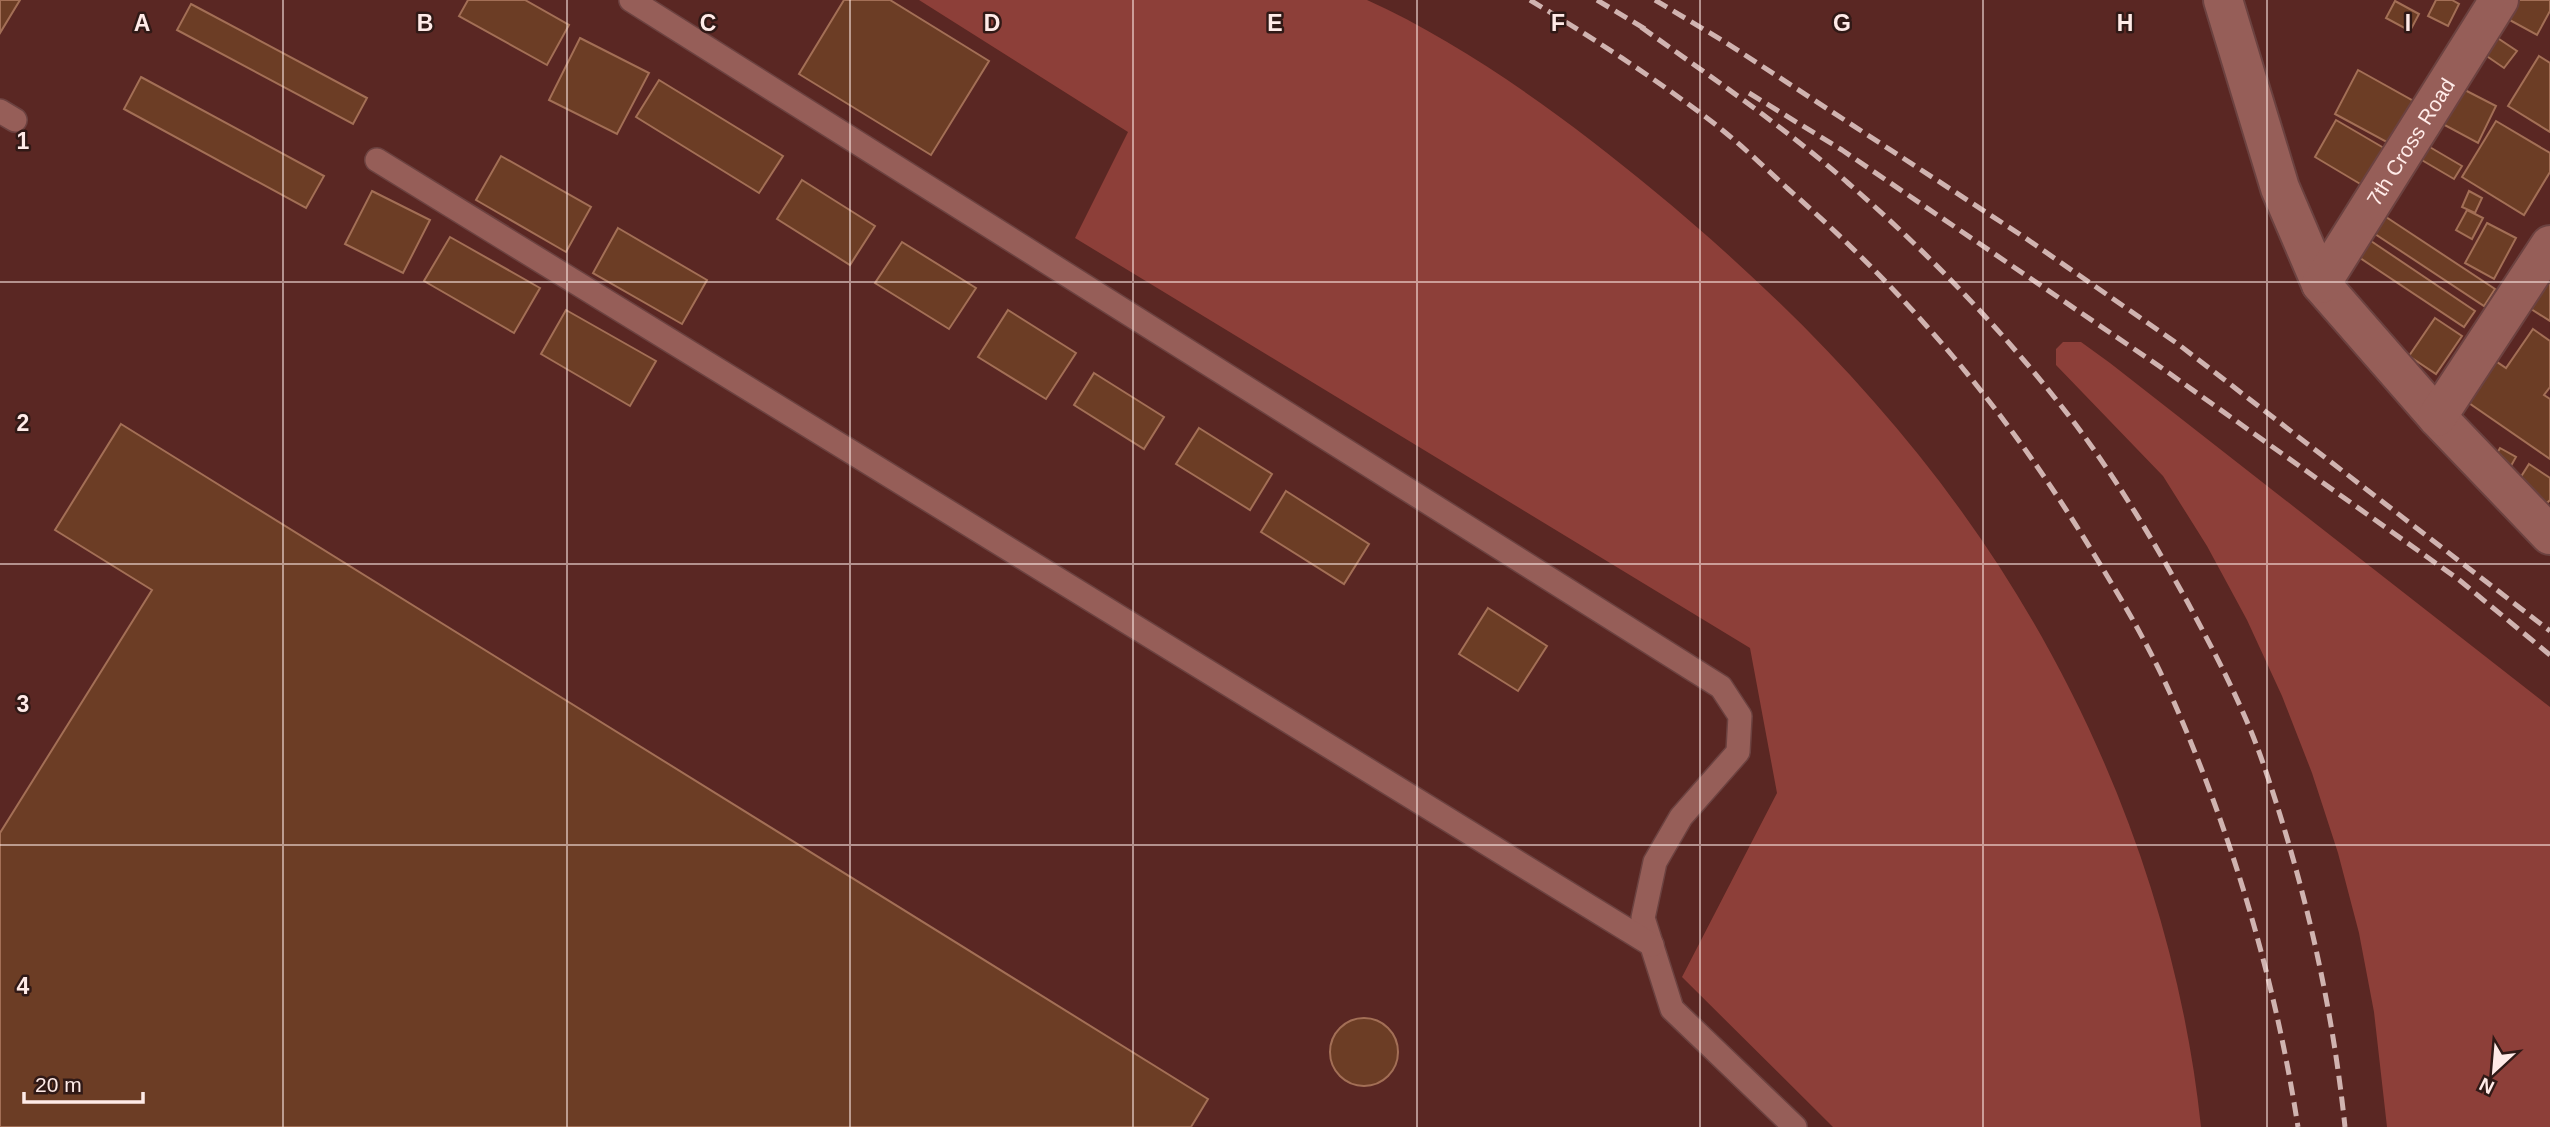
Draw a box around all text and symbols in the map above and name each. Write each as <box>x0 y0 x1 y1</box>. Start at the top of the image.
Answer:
text: A <box>134 10 150 36</box>
text: B <box>417 10 433 36</box>
text: C <box>700 10 716 36</box>
text: D <box>984 10 1000 36</box>
text: E <box>1267 10 1283 36</box>
text: F <box>1551 10 1565 36</box>
text: G <box>1833 10 1851 36</box>
text: H <box>2117 10 2133 36</box>
text: I <box>2405 10 2411 36</box>
street label: 7th Cross Road <box>2362 74 2459 210</box>
text: 1 <box>17 128 30 154</box>
text: 2 <box>17 410 29 436</box>
text: 3 <box>17 691 29 717</box>
text: 4 <box>17 973 30 999</box>
north arrow <box>2459 1036 2529 1106</box>
scale bar <box>24 1060 144 1104</box>
text: 20 m <box>35 1073 82 1096</box>
text: N <box>2476 1073 2498 1098</box>

